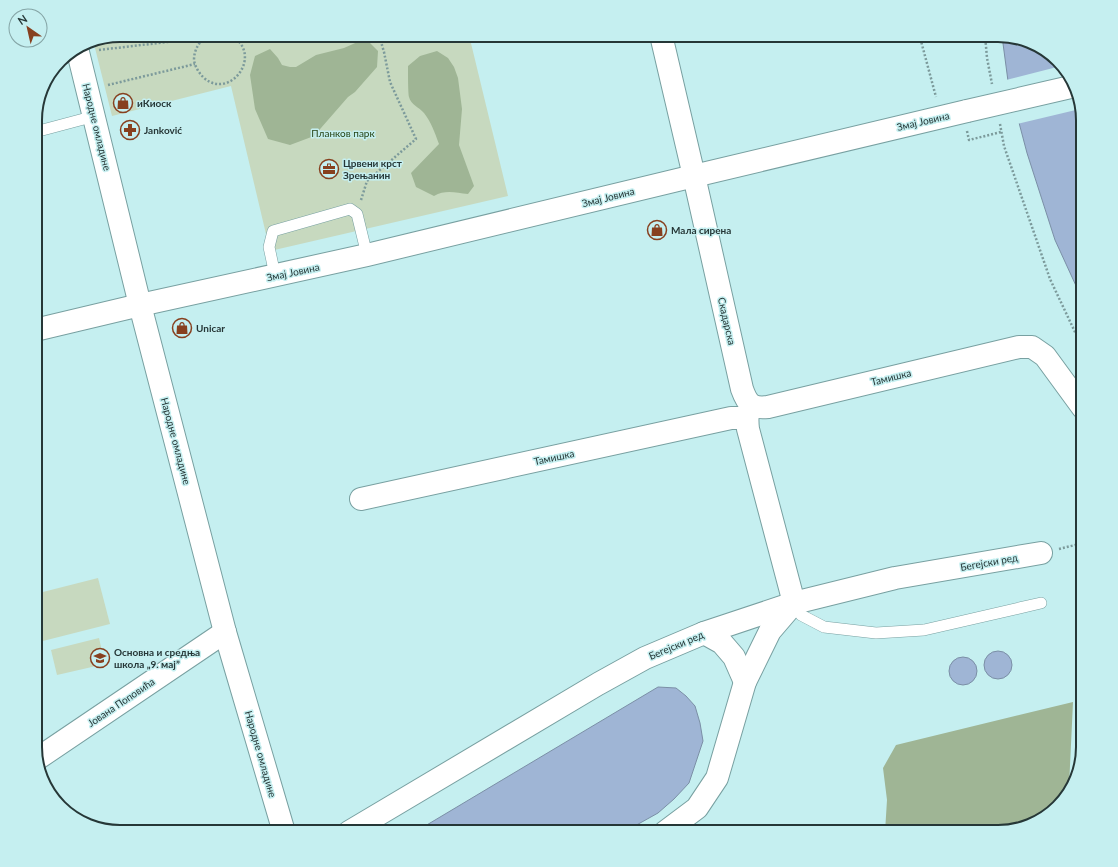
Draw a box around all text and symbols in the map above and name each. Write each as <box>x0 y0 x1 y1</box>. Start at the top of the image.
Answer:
north arrow <box>8 8 48 48</box>
text: N <box>15 12 29 27</box>
street label: Народне омладине <box>80 82 114 172</box>
shop icon: иКиоск <box>112 92 134 114</box>
place label: иКиоск <box>137 97 172 109</box>
street label: Змај Јовина <box>896 109 951 133</box>
pharmacy icon: Janković <box>119 119 141 141</box>
place label: Janković <box>144 124 182 136</box>
park label: Планков парк <box>311 127 375 139</box>
place label: Црвени крст Зрењанин <box>343 157 403 181</box>
office icon: Црвени крст Зрењанин <box>318 158 340 180</box>
street label: Змај Јовина <box>581 185 636 209</box>
shop icon: Мала сирена <box>646 219 668 241</box>
place label: Мала сирена <box>671 224 731 236</box>
street label: Змај Јовина <box>266 261 321 283</box>
street label: Скадарска <box>716 296 738 346</box>
shop icon: Unicar <box>171 317 193 339</box>
place label: Unicar <box>196 322 225 334</box>
street label: Тамишка <box>870 366 912 388</box>
street label: Народне омладине <box>159 396 193 486</box>
street label: Тамишка <box>533 447 575 467</box>
street label: Бегејски ред <box>959 551 1019 573</box>
street label: Бегејски ред <box>647 628 705 662</box>
place label: Основна и средња школа „9. мај” <box>114 646 200 670</box>
school or university icon: Основна и средња школа „9. мај” <box>89 647 111 669</box>
street label: Јована Поповића <box>85 675 157 729</box>
street label: Народне омладине <box>243 709 279 799</box>

